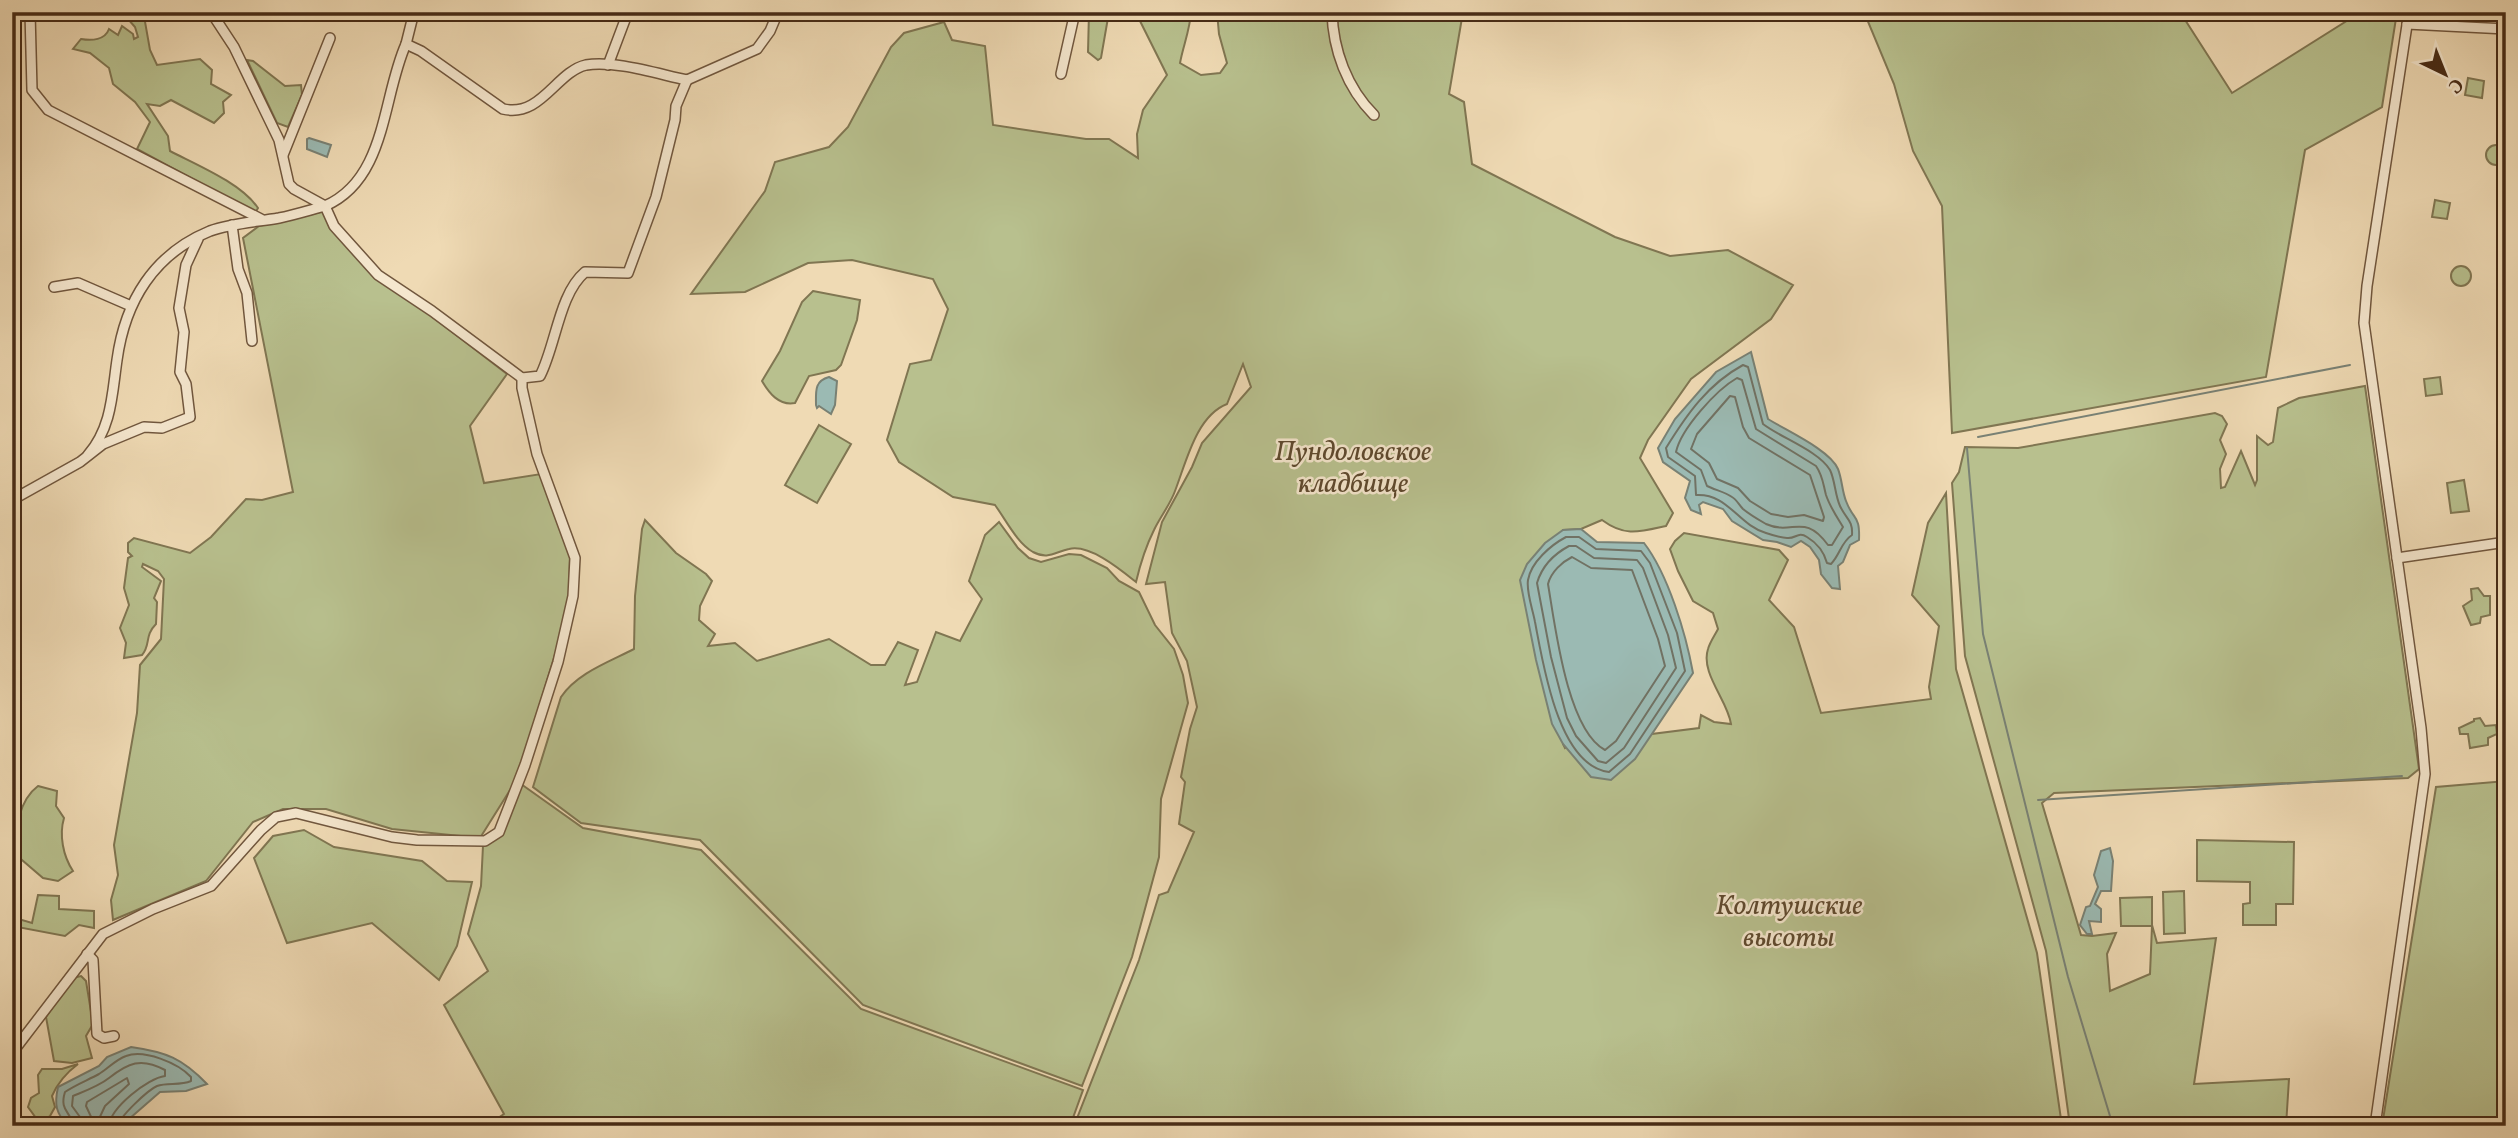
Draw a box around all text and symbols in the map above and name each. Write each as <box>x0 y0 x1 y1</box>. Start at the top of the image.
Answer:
north arrow <box>2410 38 2480 108</box>
text: С <box>2442 71 2469 99</box>
park label: Пундоловское кладбище <box>1275 433 1431 504</box>
park label: Колтушские высоты <box>1716 887 1862 958</box>

